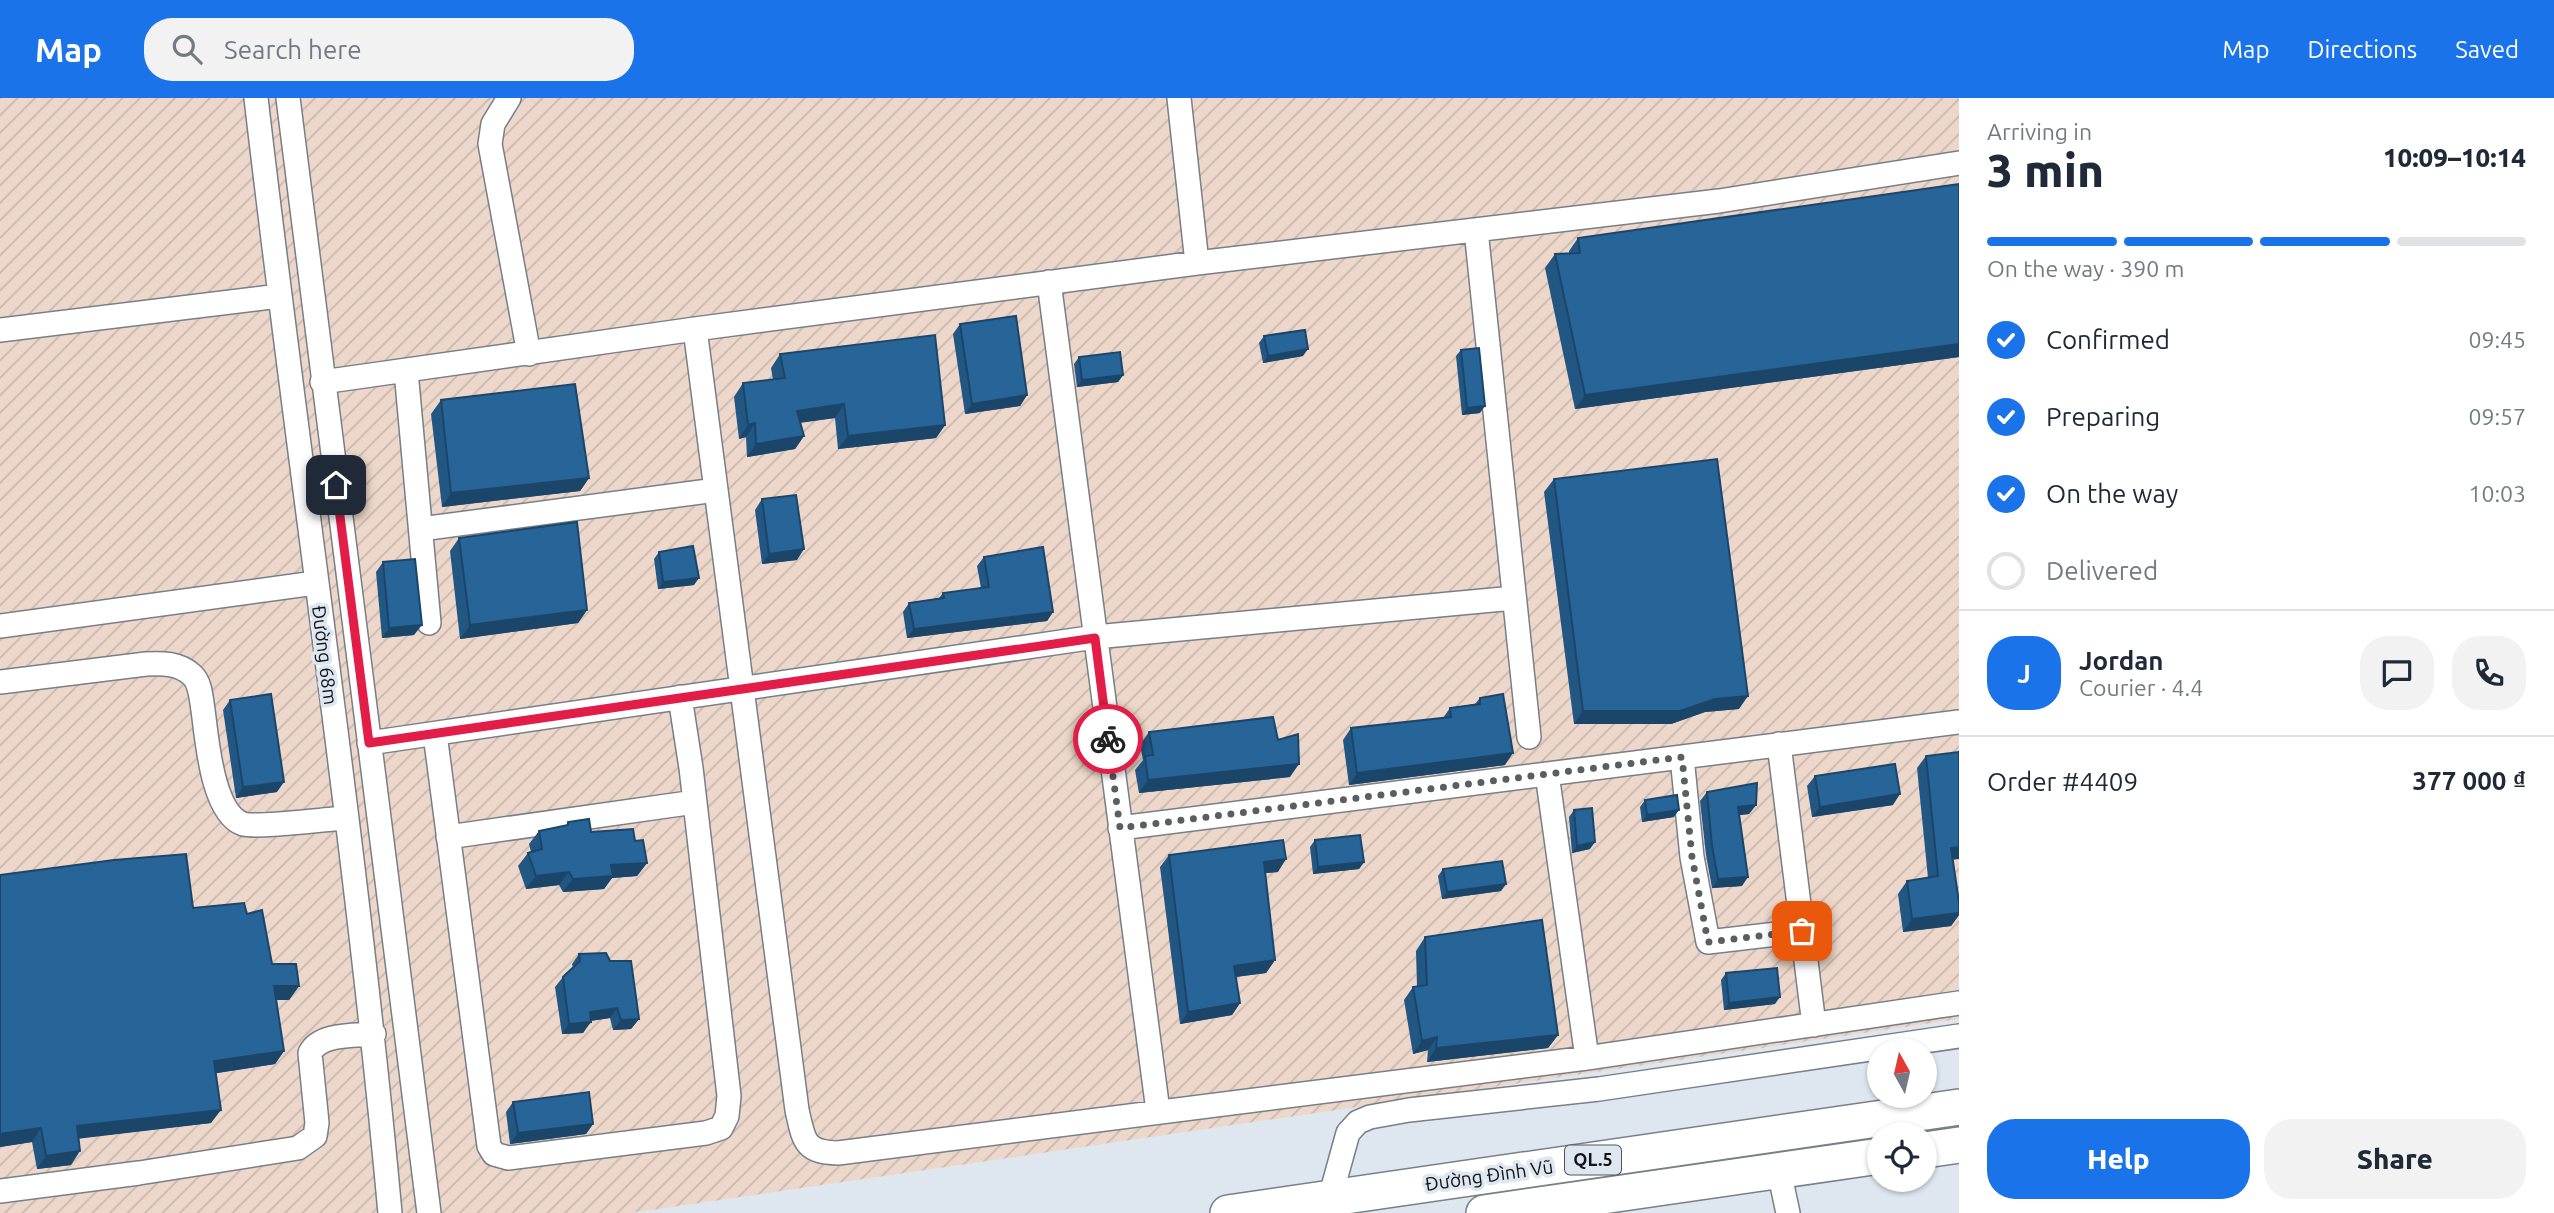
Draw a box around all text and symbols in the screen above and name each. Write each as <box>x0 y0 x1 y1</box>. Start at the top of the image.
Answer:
search box <box>144 18 634 81</box>
icon: search <box>168 30 206 68</box>
text: Map <box>35 31 102 68</box>
text: Search here <box>224 35 362 64</box>
text: Map <box>2222 36 2269 63</box>
text: Directions <box>2307 36 2417 63</box>
text: Saved <box>2455 36 2519 63</box>
text: Arriving in <box>1987 119 2092 144</box>
text: 10:09–10:14 <box>2383 143 2526 172</box>
text: 3 min <box>1987 144 2104 196</box>
text: On the way · 390 m <box>1987 256 2184 281</box>
icon: check <box>1987 321 2025 359</box>
text: Confirmed <box>2046 325 2170 354</box>
text: 09:45 <box>2468 327 2526 352</box>
icon: check <box>1987 398 2025 436</box>
text: Preparing <box>2046 402 2160 431</box>
text: 09:57 <box>2468 404 2526 429</box>
pin <box>306 455 366 515</box>
icon: home <box>317 466 355 504</box>
icon: check <box>1987 475 2025 513</box>
text: On the way <box>2046 479 2178 508</box>
text: 10:03 <box>2468 481 2526 506</box>
text: Delivered <box>2046 556 2158 585</box>
street label: Đường 68m <box>308 604 342 706</box>
button: chat <box>2360 636 2434 710</box>
button: phone <box>2452 636 2526 710</box>
text: Jordan <box>2079 646 2164 675</box>
text: J <box>2017 659 2031 688</box>
text: Courier · 4.4 <box>2079 675 2203 700</box>
courier <box>1073 704 1143 774</box>
icon: bike <box>1089 720 1127 758</box>
text: 377 000 ₫ <box>2412 766 2526 795</box>
text: Order #4409 <box>1987 767 2138 796</box>
pin <box>1772 901 1832 961</box>
icon: bag <box>1783 912 1821 950</box>
north arrow <box>1867 1038 1937 1108</box>
map controls <box>1867 1038 1937 1192</box>
button: Help <box>1987 1119 2250 1199</box>
button: Share <box>2264 1119 2526 1199</box>
button: locate <box>1867 1122 1937 1192</box>
road number: QL.5 <box>1565 1146 1621 1175</box>
street label: Đường Đình Vũ <box>1424 1155 1554 1195</box>

